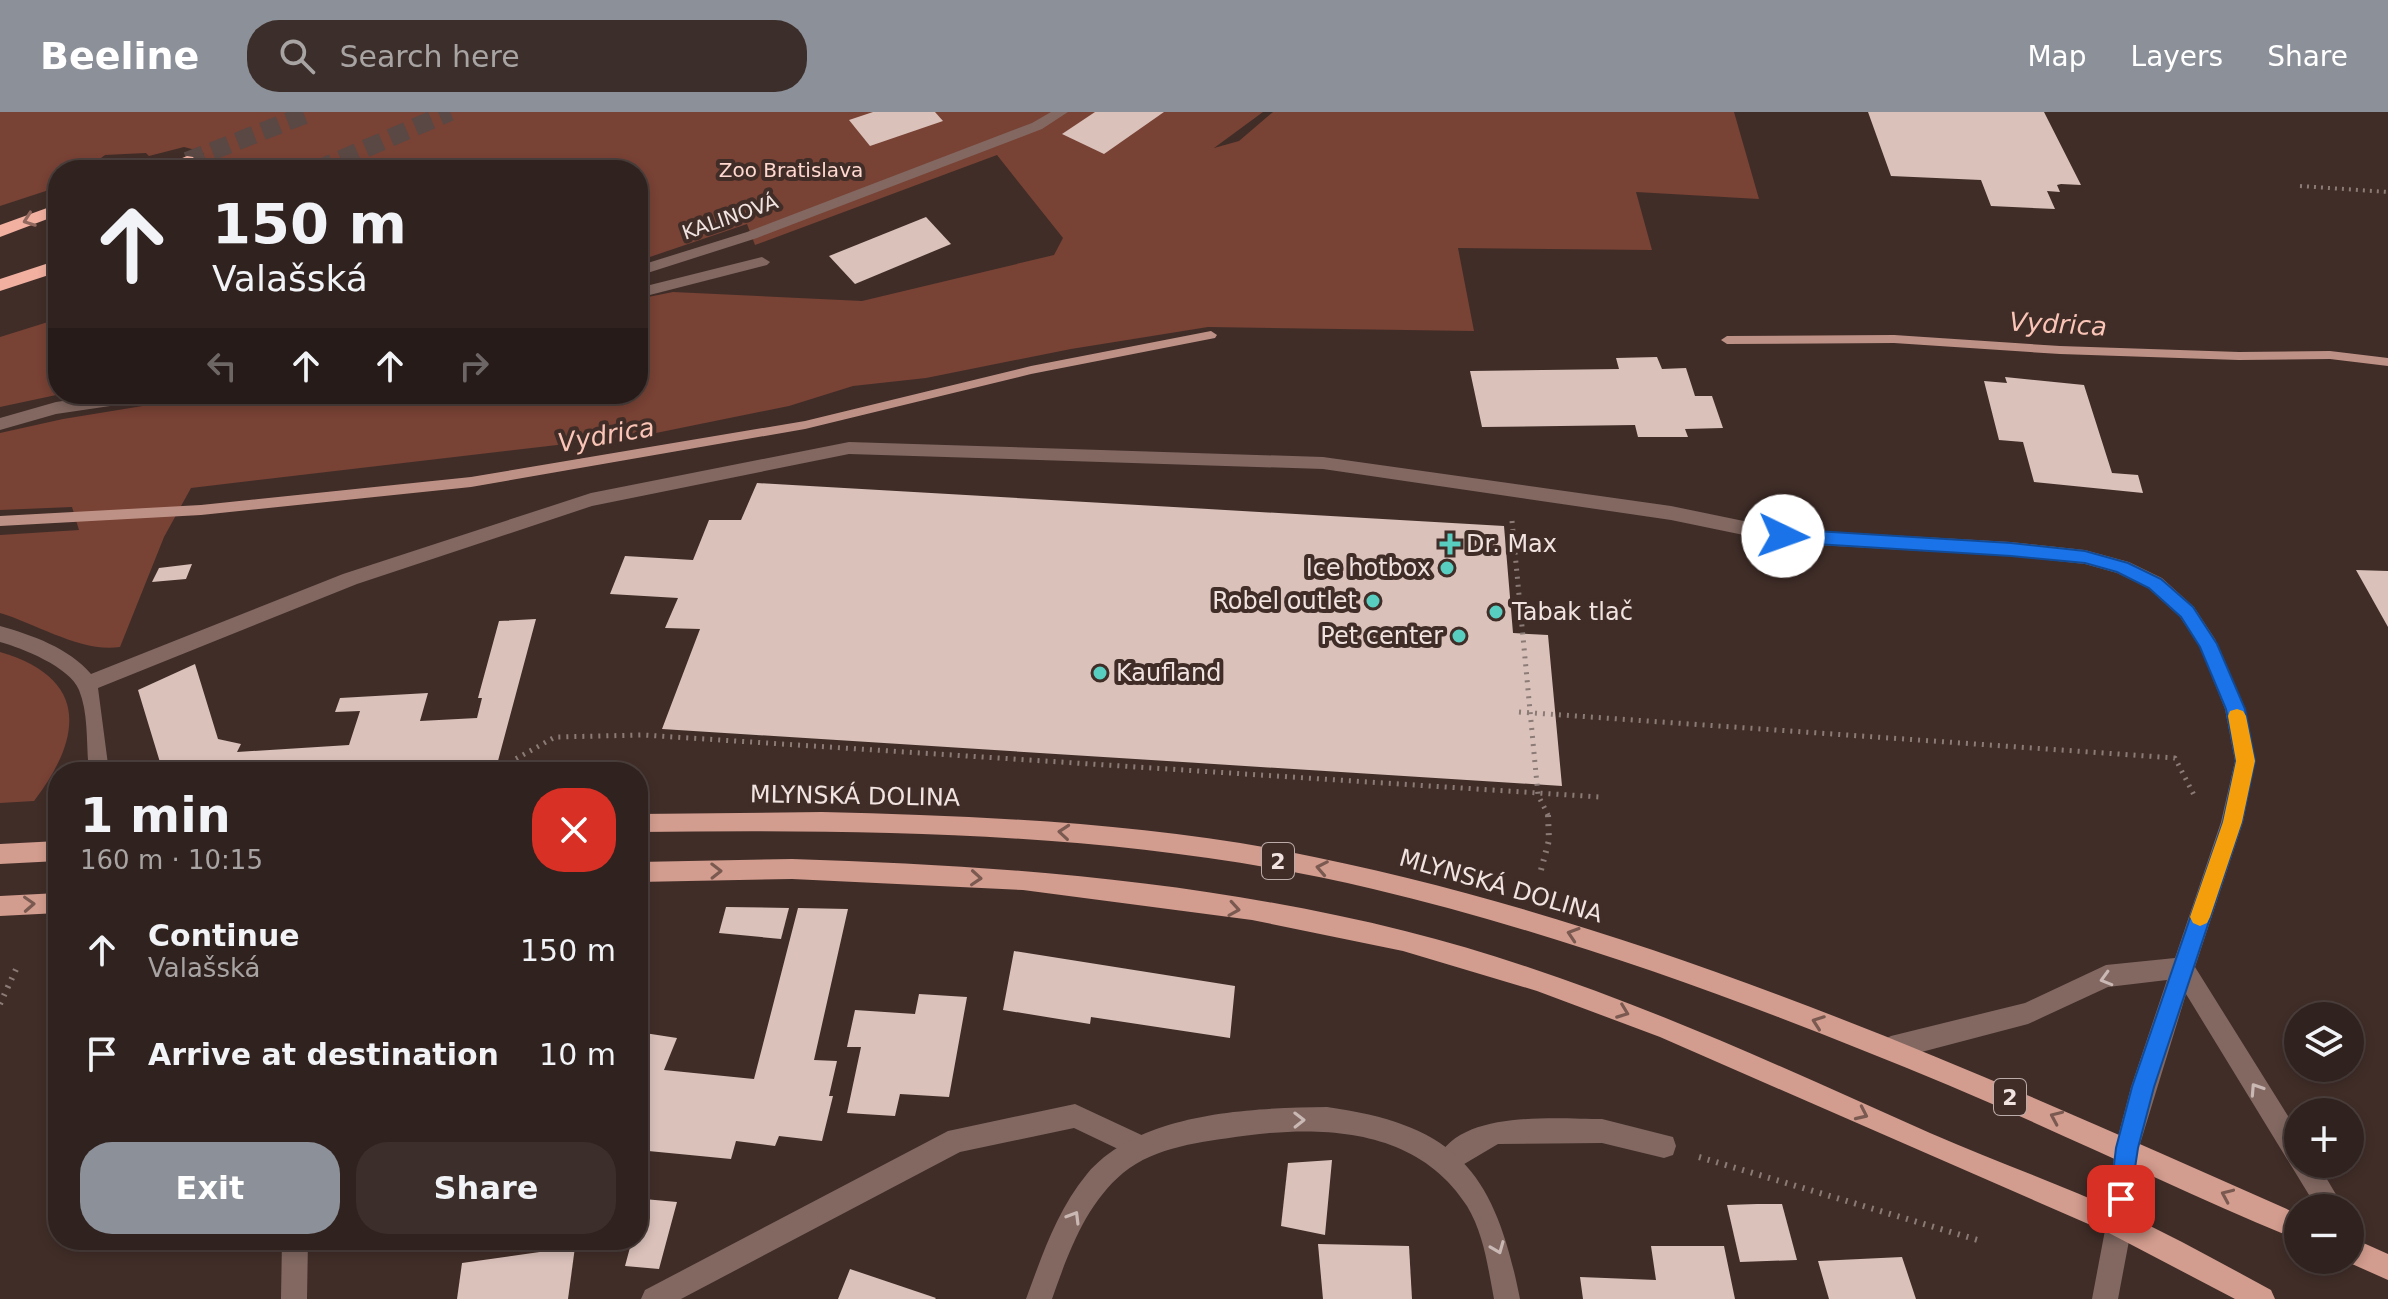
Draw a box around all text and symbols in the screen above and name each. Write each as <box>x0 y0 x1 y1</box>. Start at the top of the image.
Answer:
search box <box>247 20 807 92</box>
text: Beeline <box>40 34 199 78</box>
icon: search <box>275 34 319 78</box>
text: Search here <box>339 39 520 74</box>
text: Map <box>2027 40 2087 73</box>
text: Layers <box>2131 40 2223 73</box>
text: Share <box>2267 40 2348 73</box>
park label: Zoo Bratislava <box>719 158 863 182</box>
street label: KALINOVÁ <box>679 189 781 245</box>
text: 150 m <box>212 191 407 256</box>
icon: ahead <box>80 192 184 296</box>
one-way arrow <box>23 210 37 227</box>
text: Valašská <box>212 258 368 299</box>
water label: Vydrica <box>2008 306 2108 342</box>
icon: left <box>200 344 244 388</box>
icon: ahead <box>284 344 328 388</box>
icon: ahead <box>368 344 412 388</box>
icon: right <box>452 344 496 388</box>
water label: Vydrica <box>555 412 657 458</box>
position arrow <box>1741 494 1825 578</box>
place label: Dr. Max <box>1466 530 1557 558</box>
marker: Dr. Max <box>1441 535 1459 553</box>
place label: Ice hotbox <box>1306 554 1431 582</box>
marker: Ice hotbox <box>1438 559 1456 577</box>
place label: Robel outlet <box>1212 587 1357 615</box>
marker: Robel outlet <box>1364 592 1382 610</box>
place label: Tabak tlač <box>1511 598 1633 626</box>
marker: Tabak tlač <box>1487 603 1505 621</box>
place label: Pet center <box>1320 622 1443 650</box>
marker: Pet center <box>1450 627 1468 645</box>
place label: Kaufland <box>1116 659 1222 687</box>
marker: Kaufland <box>1091 664 1109 682</box>
street label: MLYNSKÁ DOLINA <box>750 779 961 812</box>
text: 1 min <box>80 787 231 843</box>
button: close <box>532 788 616 872</box>
one-way arrow <box>1057 824 1070 841</box>
road number: 2 <box>1262 843 1294 879</box>
street label: MLYNSKÁ DOLINA <box>1396 843 1607 929</box>
text: 160 m · 10:15 <box>80 845 263 875</box>
one-way arrow <box>1315 861 1328 878</box>
one-way arrow <box>710 862 723 880</box>
one-way arrow <box>970 869 983 886</box>
one-way arrow <box>23 896 36 913</box>
one-way arrow <box>1227 900 1241 917</box>
text: Continue <box>148 918 300 953</box>
one-way arrow <box>1567 927 1581 943</box>
icon: ahead <box>80 928 124 972</box>
text: 150 m <box>520 933 616 968</box>
text: Valašská <box>148 953 260 983</box>
one-way arrow <box>2100 969 2113 986</box>
one-way arrow <box>1615 1002 1629 1018</box>
map controls <box>2284 1002 2364 1274</box>
button: layers <box>2284 1002 2364 1082</box>
one-way arrow <box>1812 1015 1826 1031</box>
icon: arrive <box>80 1032 124 1076</box>
text: Arrive at destination <box>148 1037 499 1072</box>
text: 10 m <box>539 1037 616 1072</box>
road number: 2 <box>1994 1079 2026 1115</box>
one-way arrow <box>2251 1083 2266 1097</box>
button: + <box>2284 1098 2364 1178</box>
one-way arrow <box>1854 1104 1868 1120</box>
one-way arrow <box>2050 1110 2064 1126</box>
one-way arrow <box>1293 1112 1306 1129</box>
button: Exit <box>80 1142 340 1234</box>
button: Share <box>356 1142 616 1234</box>
pin <box>2087 1165 2155 1233</box>
icon: arrive <box>2099 1177 2143 1221</box>
one-way arrow <box>2221 1188 2235 1204</box>
button: − <box>2284 1194 2364 1274</box>
one-way arrow <box>1064 1211 1080 1226</box>
one-way arrow <box>1488 1240 1504 1254</box>

